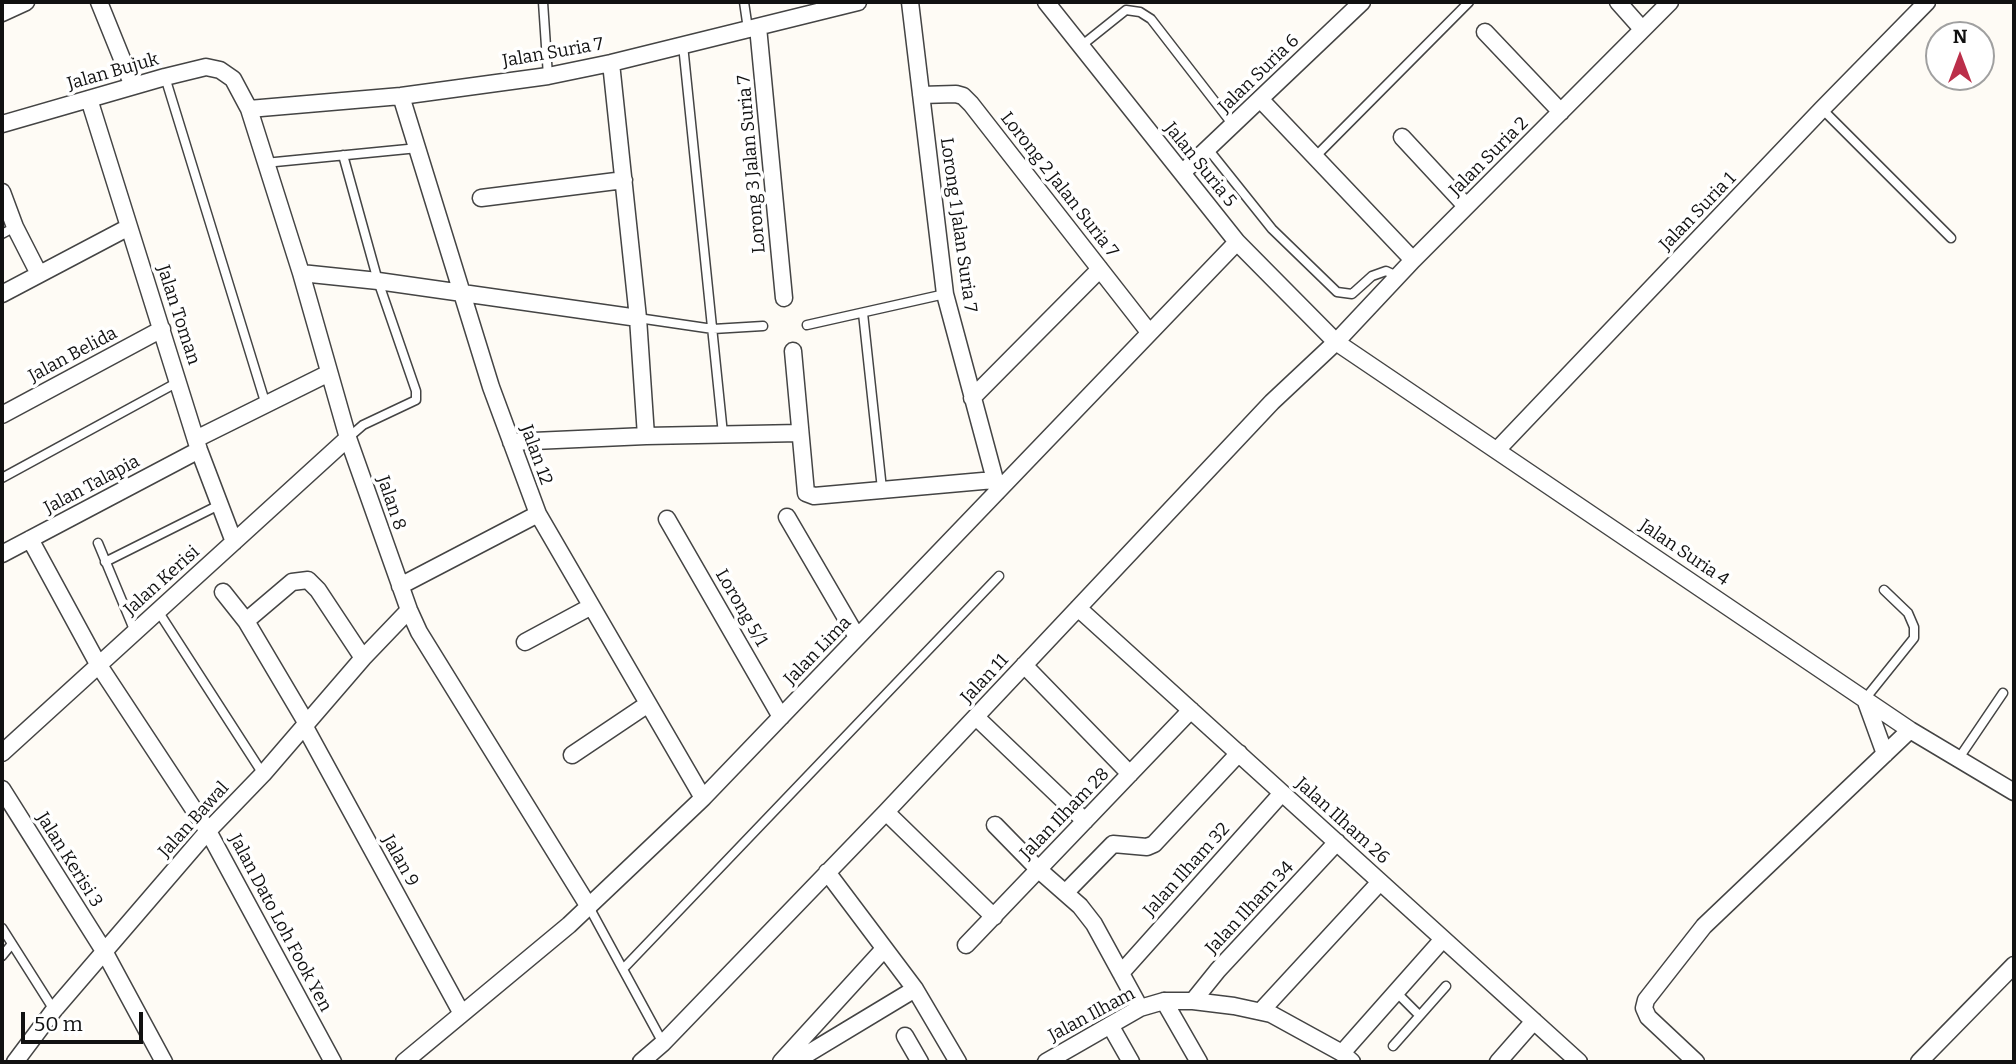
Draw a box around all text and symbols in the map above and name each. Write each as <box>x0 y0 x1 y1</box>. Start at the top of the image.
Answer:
north arrow <box>1925 21 1995 91</box>
text: N <box>1953 25 1967 48</box>
street label: Jalan Suria 6 <box>1214 30 1304 118</box>
street label: Jalan Suria 7 <box>501 33 605 73</box>
street label: Jalan Bujuk <box>65 49 161 95</box>
street label: Lorong 3 Jalan Suria 7 <box>733 74 771 254</box>
street label: Lorong 2 Jalan Suria 7 <box>996 108 1122 262</box>
street label: Jalan Suria 2 <box>1445 113 1533 201</box>
street label: Jalan Suria 5 <box>1159 118 1241 212</box>
street label: Lorong 1 Jalan Suria 7 <box>935 136 981 314</box>
street label: Jalan Suria 1 <box>1655 168 1741 256</box>
street label: Jalan Toman <box>152 262 204 368</box>
street label: Jalan Belida <box>25 323 121 387</box>
street label: Jalan 12 <box>515 422 557 488</box>
street label: Jalan Talapia <box>41 451 143 519</box>
street label: Jalan 8 <box>372 473 410 533</box>
street label: Jalan Suria 4 <box>1635 515 1733 591</box>
street label: Jalan Kerisi <box>120 542 204 620</box>
street label: Lorong 5/1 <box>710 566 772 650</box>
street label: Jalan Lima <box>780 612 856 690</box>
street label: Jalan 11 <box>957 650 1013 708</box>
street label: Jalan Ilham 28 <box>1016 764 1114 864</box>
street label: Jalan Ilham 26 <box>1291 773 1393 869</box>
street label: Jalan Bawal <box>154 778 234 862</box>
street label: Jalan Kerisi 3 <box>31 809 107 911</box>
street label: Jalan Ilham 32 <box>1139 819 1235 921</box>
street label: Jalan Dato Loh Fook Yen <box>224 831 336 1015</box>
street label: Jalan 9 <box>377 831 423 891</box>
street label: Jalan Ilham 34 <box>1201 857 1299 959</box>
street label: Jalan Ilham <box>1045 983 1139 1047</box>
scale bar <box>24 998 147 1042</box>
text: 50 m <box>34 1011 83 1037</box>

